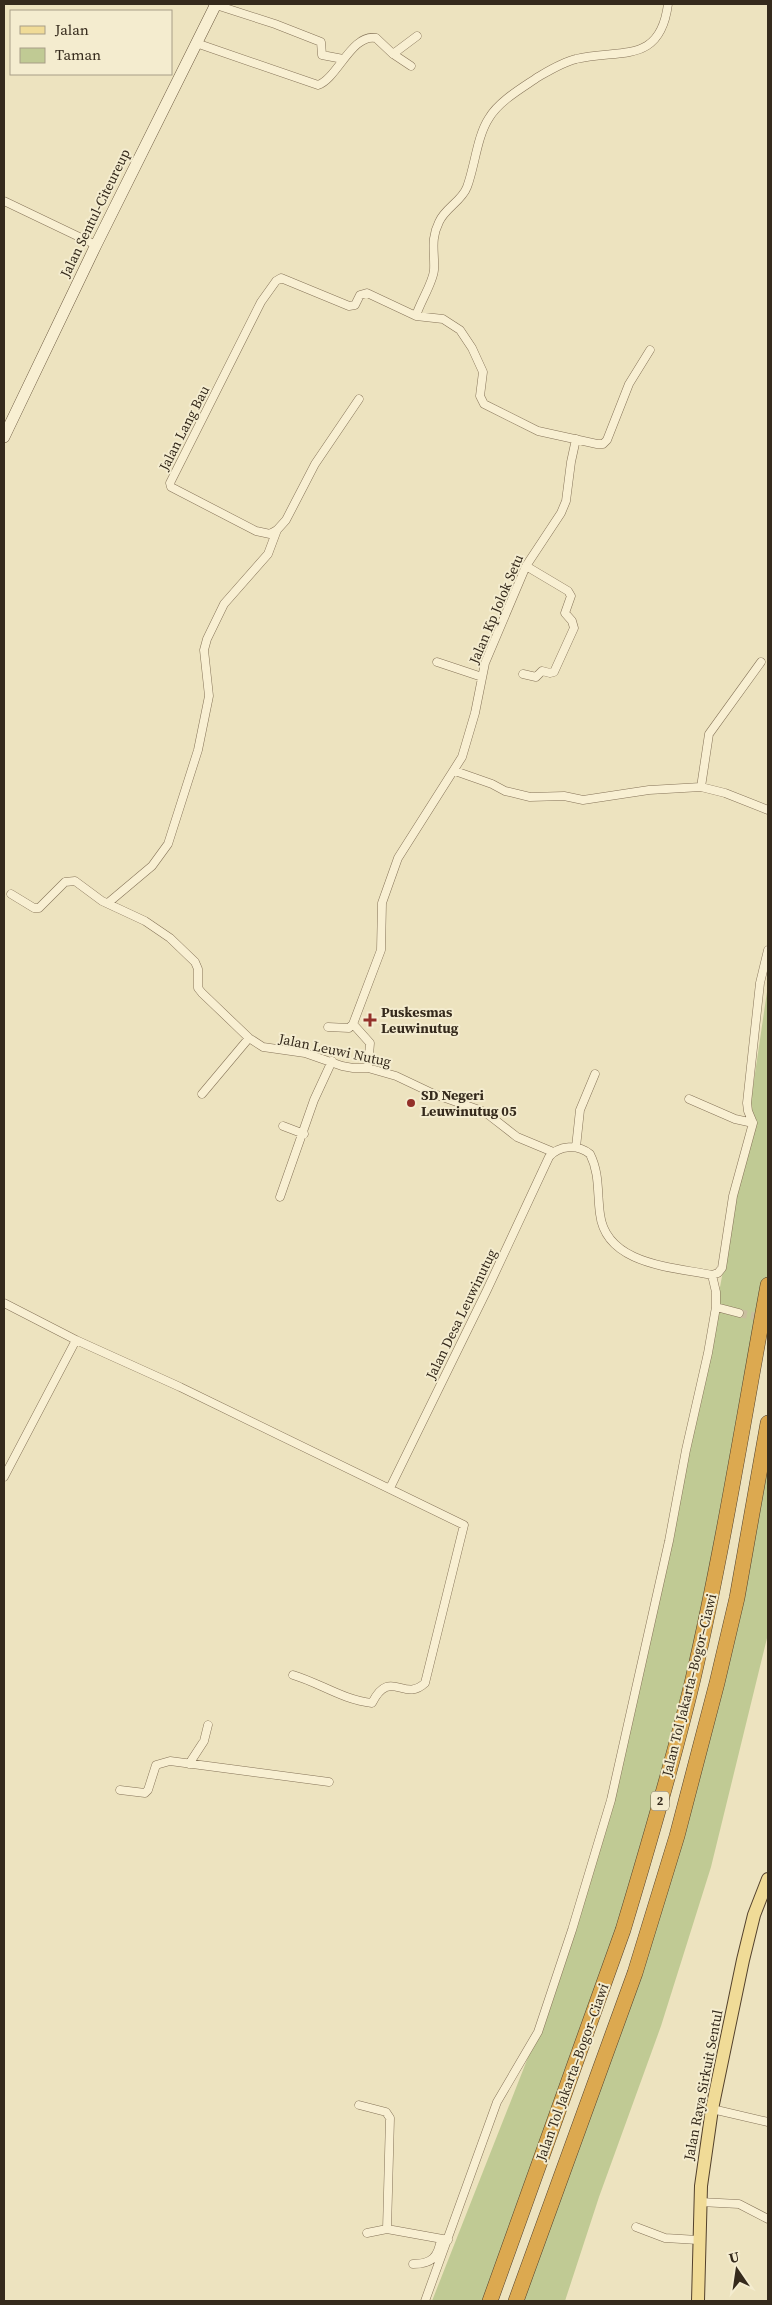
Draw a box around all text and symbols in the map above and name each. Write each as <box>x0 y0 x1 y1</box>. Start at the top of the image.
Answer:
legend <box>10 10 172 75</box>
text: Jalan <box>54 19 89 40</box>
text: Taman <box>55 44 101 65</box>
street label: Jalan Sentul-Citeureup <box>55 145 135 282</box>
street label: Jalan Lang Bau <box>153 382 214 475</box>
street label: Jalan Kp Jolok Setu <box>463 551 528 668</box>
place label: Puskesmas Leuwinutug <box>381 1002 459 1038</box>
marker: Puskesmas Leuwinutug <box>363 1013 377 1027</box>
street label: Jalan Leuwi Nutug <box>276 1028 393 1072</box>
place label: SD Negeri Leuwinutug 05 <box>421 1085 517 1121</box>
marker: SD Negeri Leuwinutug 05 <box>405 1097 417 1109</box>
street label: Jalan Desa Leuwinutug <box>420 1245 501 1384</box>
street label: Jalan Tol Jakarta–Bogor–Ciawi <box>656 1592 721 1779</box>
road number: 2 <box>651 1792 669 1810</box>
street label: Jalan Tol Jakarta–Bogor–Ciawi <box>530 1981 613 2164</box>
street label: Jalan Raya Sirkuit Sentul <box>678 2008 727 2163</box>
north arrow <box>712 2245 762 2295</box>
text: U <box>727 2246 741 2268</box>

